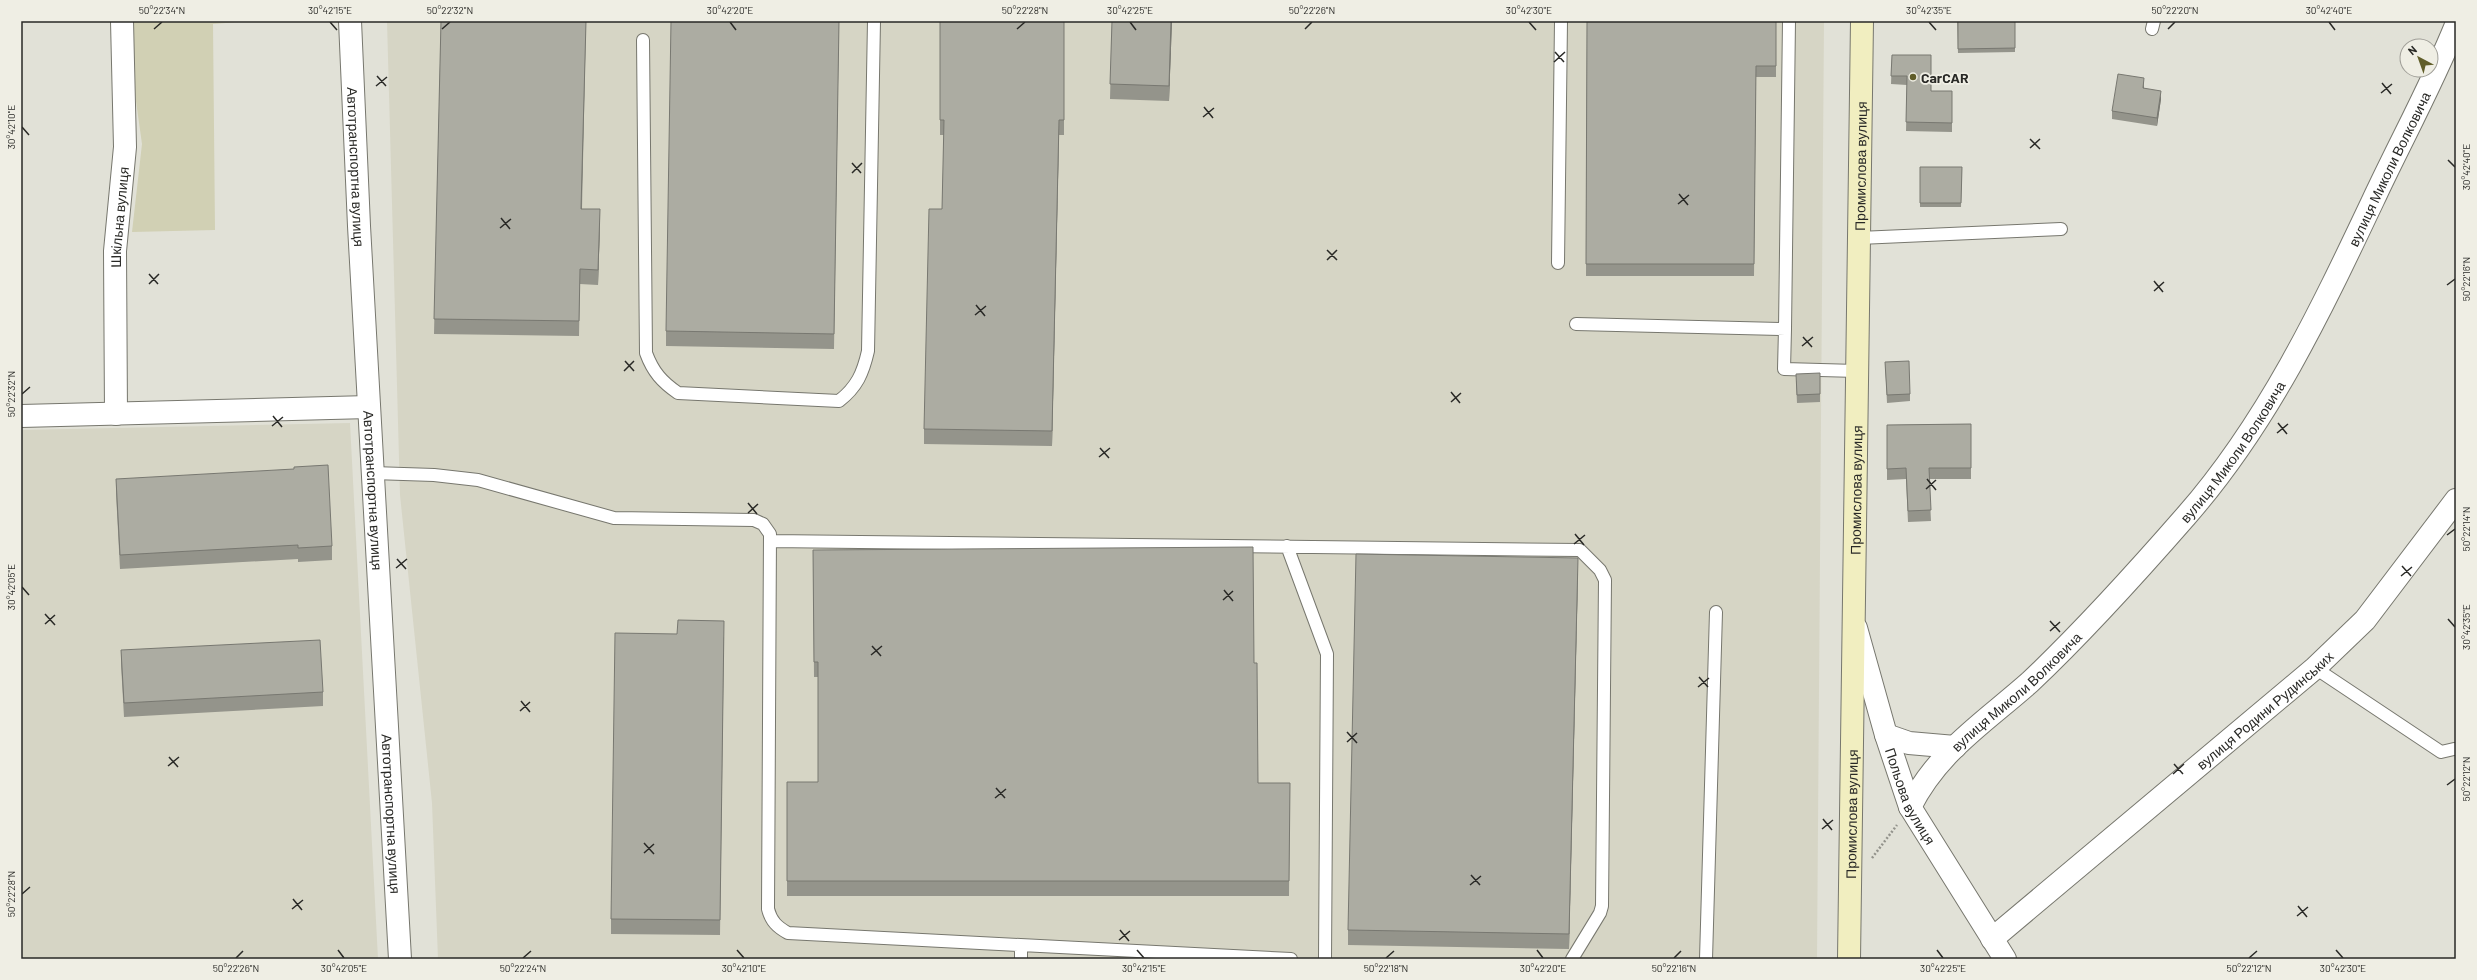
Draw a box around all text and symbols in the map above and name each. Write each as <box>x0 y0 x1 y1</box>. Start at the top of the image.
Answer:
text: 50°22'34"N <box>139 4 185 16</box>
text: 30°42'15"E <box>308 4 352 16</box>
text: 50°22'32"N <box>427 4 473 16</box>
text: 30°42'20"E <box>707 4 753 16</box>
text: 50°22'28"N <box>1002 4 1048 16</box>
text: 30°42'25"E <box>1107 4 1153 16</box>
text: 50°22'26"N <box>1289 4 1335 16</box>
text: 30°42'30"E <box>1506 4 1552 16</box>
text: 30°42'35"E <box>1906 4 1952 16</box>
text: 50°22'20"N <box>2151 4 2199 16</box>
text: 30°42'40"E <box>2306 4 2352 16</box>
north arrow <box>2399 38 2439 78</box>
text: N <box>2405 43 2419 57</box>
place label: CarCAR <box>1921 69 1969 86</box>
marker: CarCAR <box>1908 72 1918 82</box>
street label: Автотранспортна вулиця <box>344 87 369 247</box>
street label: вулиця Миколи Волковича <box>2344 88 2434 249</box>
street label: Промислова вулиця <box>1851 101 1869 231</box>
text: 30°42'10"E <box>5 105 17 149</box>
text: 30°42'40"E <box>2460 144 2472 190</box>
street label: Шкільна вулиця <box>106 166 132 268</box>
text: 50°22'16"N <box>2460 257 2472 301</box>
text: 50°22'32"N <box>5 371 17 417</box>
street label: вулиця Миколи Волковича <box>2176 377 2288 526</box>
street label: Автотранспортна вулиця <box>361 410 387 571</box>
street label: Промислова вулиця <box>1846 425 1865 555</box>
text: 50°22'14"N <box>2460 507 2472 551</box>
text: 30°42'05"E <box>5 564 17 610</box>
text: 30°42'35"E <box>2460 604 2472 650</box>
street label: вулиця Миколи Волковича <box>1947 628 2085 755</box>
street label: вулиця Родини Рудинських <box>2193 647 2336 773</box>
street label: Автотранспортна вулиця <box>379 733 405 894</box>
street label: Польова вулиця <box>1882 745 1940 847</box>
street label: Промислова вулиця <box>1842 749 1860 879</box>
text: 50°22'12"N <box>2460 757 2472 801</box>
text: 50°22'28"N <box>5 871 17 917</box>
text: 50°22'26"N <box>213 962 259 974</box>
text: 30°42'05"E <box>321 962 367 974</box>
text: 50°22'24"N <box>500 962 546 974</box>
text: 30°42'10"E <box>722 962 766 974</box>
text: 30°42'15"E <box>1122 962 1166 974</box>
text: 50°22'18"N <box>1364 962 1408 974</box>
text: 30°42'20"E <box>1520 962 1566 974</box>
text: 50°22'16"N <box>1652 962 1696 974</box>
text: 30°42'25"E <box>1920 962 1966 974</box>
text: 50°22'12"N <box>2227 962 2271 974</box>
text: 30°42'30"E <box>2320 962 2366 974</box>

